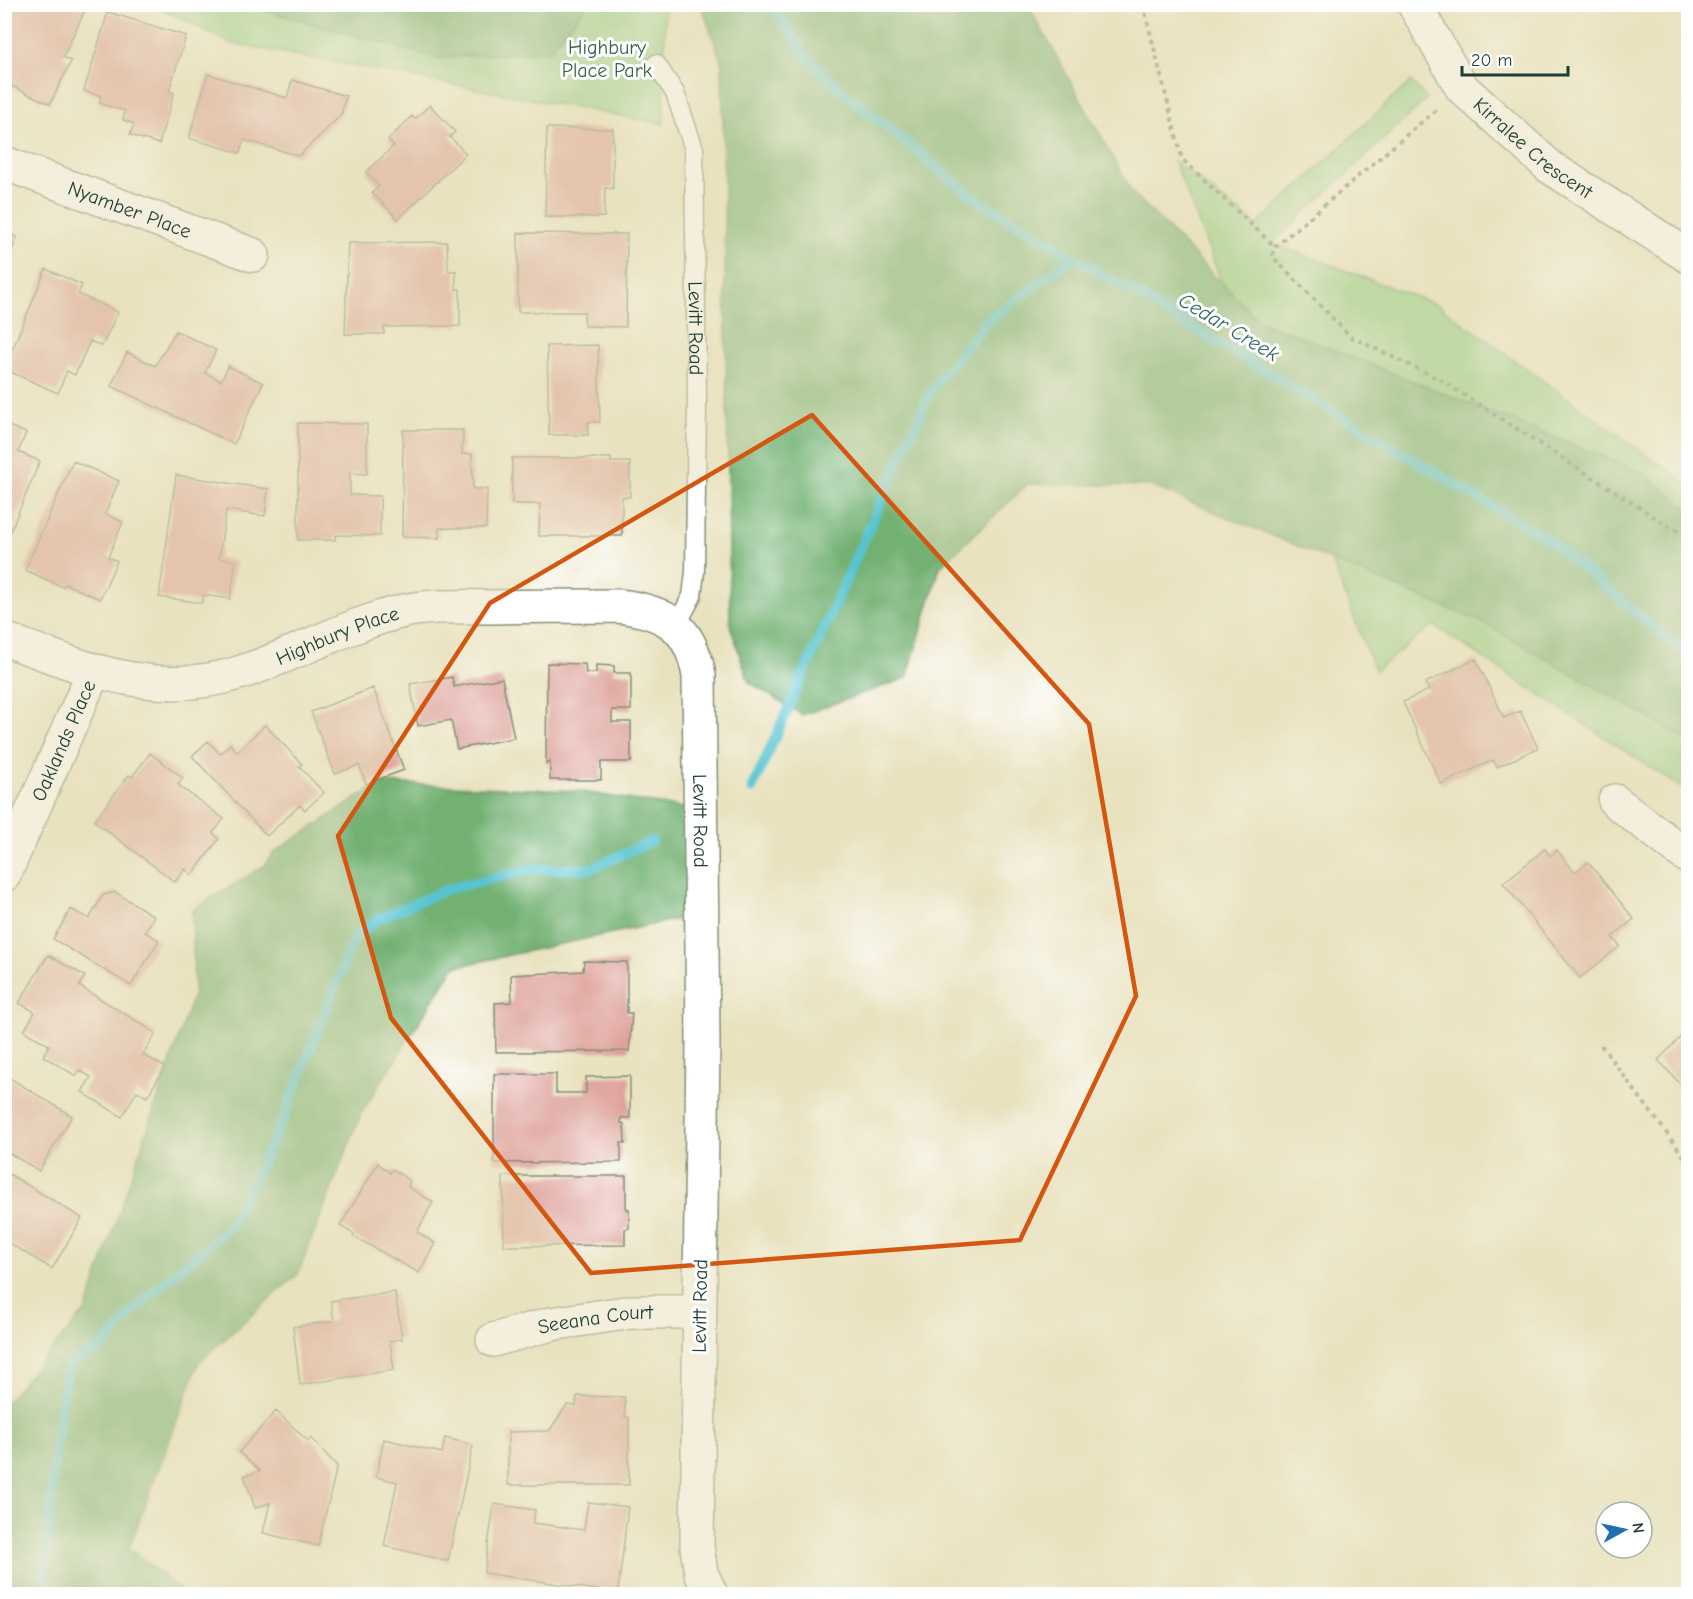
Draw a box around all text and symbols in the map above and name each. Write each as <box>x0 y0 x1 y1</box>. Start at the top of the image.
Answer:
park label: Highbury Place Park <box>562 36 653 82</box>
scale bar <box>1462 39 1568 77</box>
text: 20 m <box>1471 50 1512 71</box>
street label: Kirralee Crescent <box>1469 93 1598 204</box>
street label: Nyamber Place <box>65 176 194 243</box>
street label: Levitt Road <box>684 281 708 375</box>
water label: Cedar Creek <box>1175 288 1284 367</box>
street label: Highbury Place <box>272 601 401 670</box>
street label: Oaklands Place <box>27 676 100 805</box>
street label: Levitt Road <box>689 774 713 868</box>
street label: Levitt Road <box>688 1259 712 1353</box>
street label: Seeana Court <box>535 1301 654 1339</box>
north arrow <box>1594 1500 1654 1560</box>
text: N <box>1628 1522 1648 1534</box>

